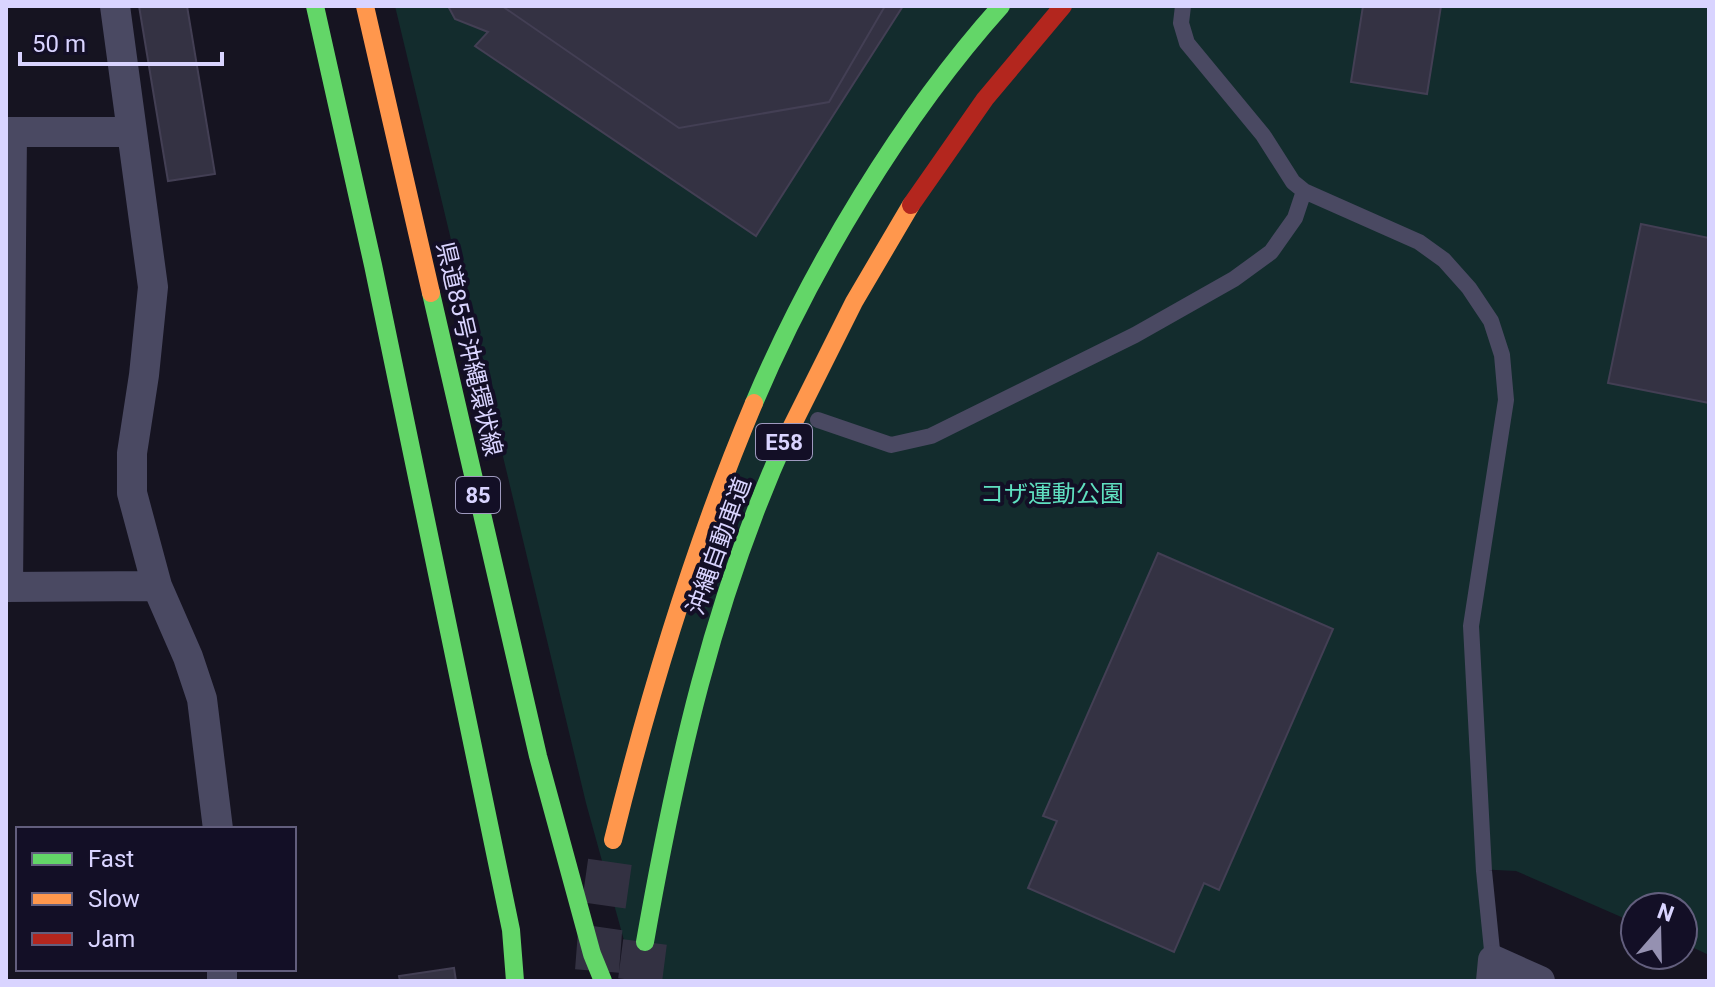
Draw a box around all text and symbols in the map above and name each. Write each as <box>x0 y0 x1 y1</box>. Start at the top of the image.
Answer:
scale bar <box>20 16 222 66</box>
text: 50 m <box>32 30 86 58</box>
street label: 県道85号沖縄環状線 <box>431 239 507 459</box>
road number: E58 <box>756 424 812 460</box>
street label: 沖縄自動車道 <box>681 474 757 618</box>
road number: 85 <box>456 477 500 513</box>
park label: コザ運動公園 <box>980 480 1124 508</box>
legend <box>16 827 296 971</box>
text: Fast <box>88 845 134 873</box>
text: Slow <box>88 885 140 913</box>
north arrow <box>1619 891 1699 971</box>
text: N <box>1654 898 1677 927</box>
text: Jam <box>88 925 135 953</box>

